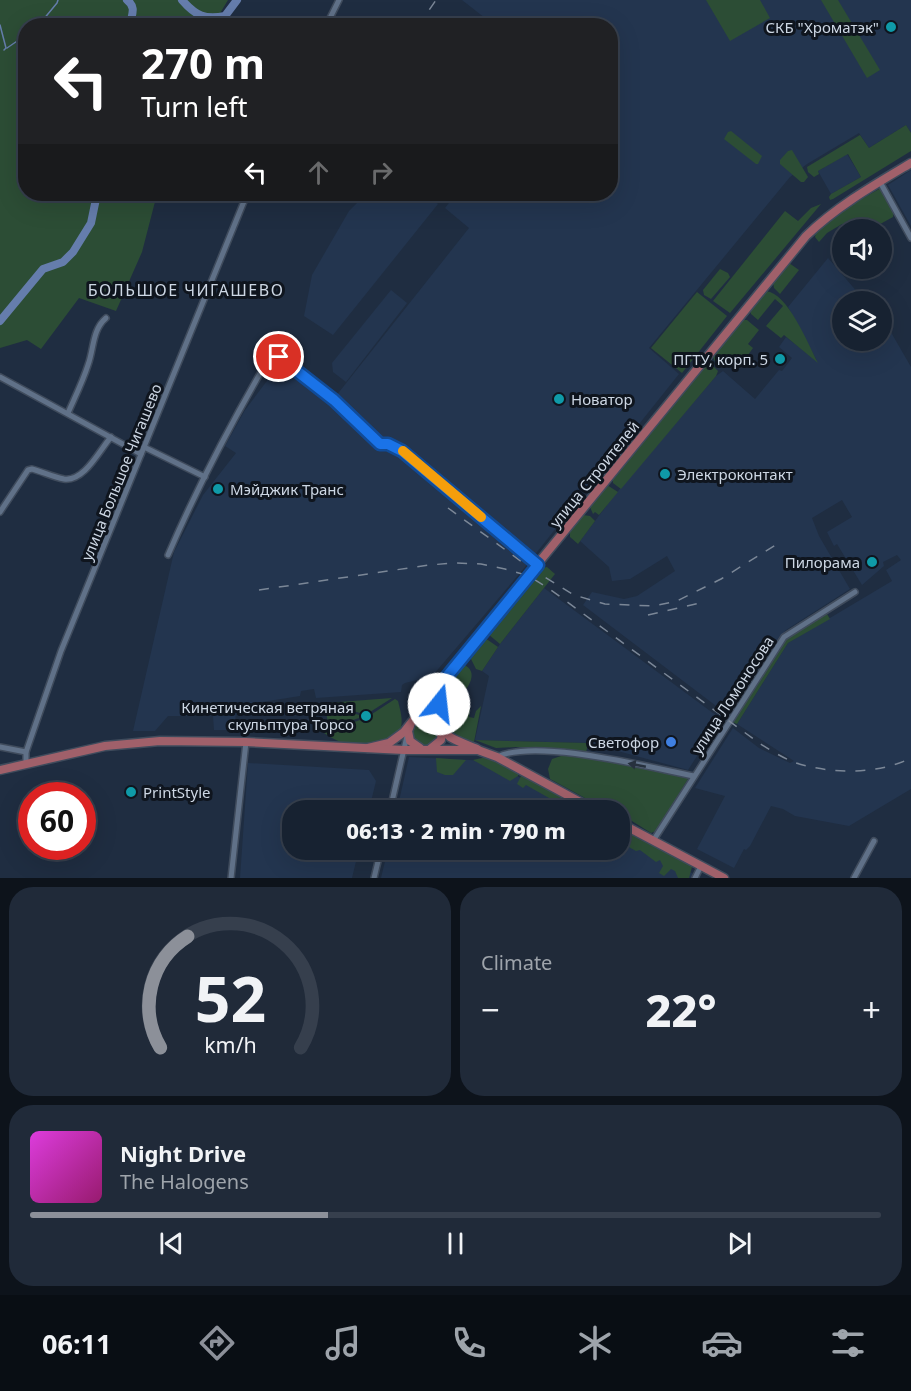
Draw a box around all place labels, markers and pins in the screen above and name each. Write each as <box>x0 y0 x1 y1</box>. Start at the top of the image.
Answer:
place label: СКБ "Хроматэк" <box>765 17 879 37</box>
marker: СКБ "Хроматэк" <box>884 20 898 34</box>
pin <box>253 331 304 382</box>
place label: ПГТУ, корп. 5 <box>673 349 768 369</box>
marker: ПГТУ, корп. 5 <box>773 352 787 366</box>
place label: Новатор <box>571 389 633 409</box>
marker: Новатор <box>552 392 566 406</box>
place label: Электроконтакт <box>677 464 793 484</box>
marker: Электроконтакт <box>658 467 672 481</box>
place label: Мэйджик Транс <box>230 479 344 499</box>
marker: Мэйджик Транс <box>211 482 225 496</box>
place label: Пилорама <box>785 552 860 572</box>
marker: Пилорама <box>865 555 879 569</box>
place label: Кинетическая ветряная скульптура Торсо <box>181 697 354 734</box>
marker: Кинетическая ветряная скульптура Торсо <box>359 709 373 723</box>
place label: Светофор <box>588 732 659 752</box>
marker: Светофор <box>664 735 678 749</box>
place label: PrintStyle <box>143 782 210 802</box>
marker: PrintStyle <box>124 785 138 799</box>

